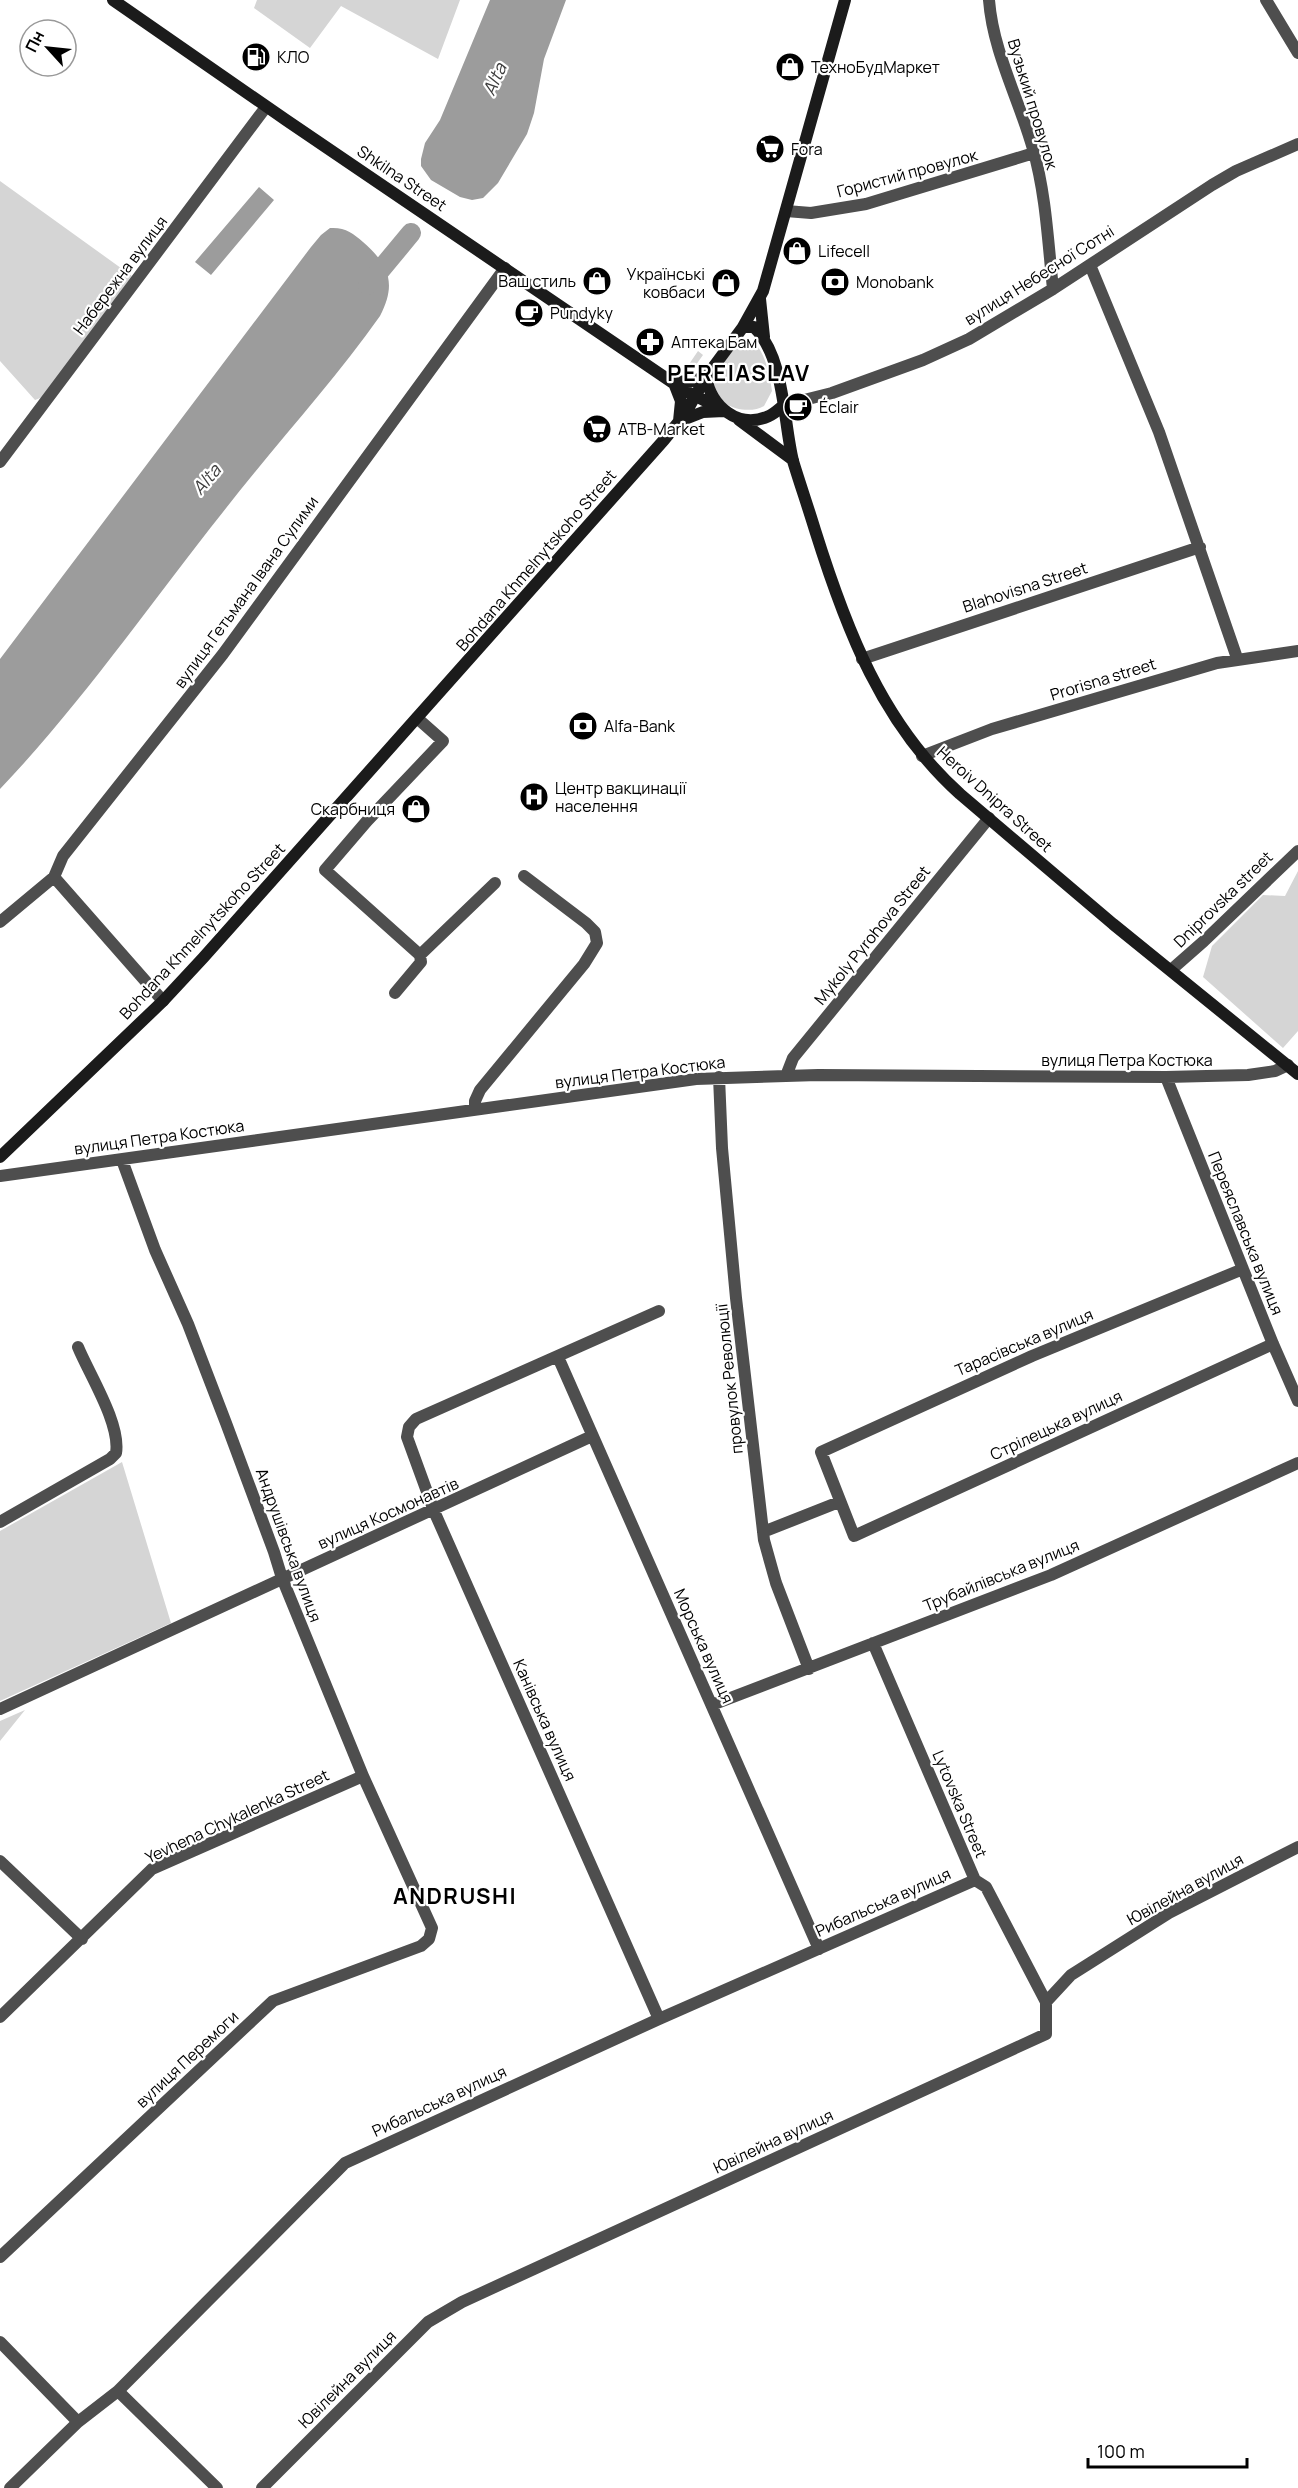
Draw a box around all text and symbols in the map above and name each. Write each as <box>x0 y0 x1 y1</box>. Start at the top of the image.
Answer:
north arrow <box>18 18 78 78</box>
text: Пн <box>20 27 49 56</box>
street label: Вузький провулок <box>1003 36 1064 173</box>
fuel station icon: КЛО <box>240 41 272 73</box>
place label: КЛО <box>277 46 310 68</box>
shop icon: ТехноБудМаркет <box>774 51 806 83</box>
place label: ТехноБудМаркет <box>811 56 940 78</box>
water label: Alta <box>476 58 512 99</box>
supermarket icon: Fora <box>754 133 786 165</box>
place label: Fora <box>791 138 823 160</box>
street label: Shkilna Street <box>353 140 451 216</box>
street label: Гористий провулок <box>834 143 981 202</box>
street label: Набережна вулиця <box>68 211 172 339</box>
street label: вулиця Небесної Сотні <box>960 220 1118 330</box>
shop icon: Lifecell <box>781 235 813 267</box>
place label: Lifecell <box>818 240 870 262</box>
place label: Українські ковбаси <box>626 263 705 303</box>
shop icon: Ваш стиль <box>581 265 613 297</box>
bank icon: Monobank <box>819 266 851 298</box>
shop icon: Українські ковбаси <box>710 267 742 299</box>
place label: Ваш стиль <box>498 270 576 292</box>
place label: Monobank <box>856 271 935 293</box>
cafe icon: Pundyky <box>513 297 545 329</box>
place label: Pundyky <box>550 302 613 324</box>
pharmacy icon: Аптека Бам <box>634 326 666 358</box>
place label: Аптека Бам <box>671 331 757 353</box>
district label: PEREIASLAV <box>667 358 811 388</box>
cafe icon: Éclair <box>782 391 814 423</box>
place label: Éclair <box>819 396 859 418</box>
supermarket icon: ATB-Market <box>581 413 613 445</box>
place label: ATB-Market <box>618 418 705 440</box>
water label: Alta <box>186 458 226 499</box>
street label: Bohdana Khmelnytskoho Street <box>451 465 621 655</box>
street label: вулиця Гетьмана Івана Сулими <box>169 491 323 693</box>
street label: Blahovisna Street <box>960 556 1090 618</box>
street label: Prorisna street <box>1047 652 1159 706</box>
bank icon: Alfa-Bank <box>567 710 599 742</box>
place label: Alfa-Bank <box>604 715 676 737</box>
street label: Heroiv Dnipra Street <box>932 741 1058 857</box>
place label: Центр вакцинації населення <box>555 777 687 817</box>
hospital icon: Центр вакцинації населення <box>518 781 550 813</box>
shop icon: Скарбниця <box>400 793 432 825</box>
place label: Скарбниця <box>311 798 395 820</box>
street label: Bohdana Khmelnytskoho Street <box>114 838 290 1024</box>
street label: Dniprovska street <box>1169 846 1277 952</box>
street label: Mykoly Pyrohova Street <box>809 861 935 1009</box>
street label: вулиця Петра Костюка <box>1041 1049 1213 1071</box>
street label: вулиця Петра Костюка <box>554 1051 726 1093</box>
street label: вулиця Петра Костюка <box>73 1114 245 1160</box>
street label: Переяславська вулиця <box>1203 1148 1289 1318</box>
street label: провулок Революції <box>710 1302 748 1455</box>
street label: Тарасівська вулиця <box>952 1303 1096 1381</box>
street label: Стрілецька вулиця <box>986 1385 1126 1465</box>
street label: Андрушівська вулиця <box>251 1465 327 1625</box>
street label: вулиця Космонавтів <box>314 1472 462 1554</box>
street label: Трубайлівська вулиця <box>920 1534 1082 1616</box>
street label: Морська вулиця <box>669 1585 739 1707</box>
street label: Канівська вулиця <box>508 1656 582 1784</box>
street label: Lytovska Street <box>927 1747 993 1861</box>
street label: Yevhena Chykalenka Street <box>141 1764 333 1868</box>
street label: Ювілейна вулиця <box>1123 1848 1247 1930</box>
street label: Рибальська вулиця <box>812 1862 954 1942</box>
district label: ANDRUSHI <box>393 1881 517 1911</box>
street label: вулиця Перемоги <box>131 2006 243 2112</box>
street label: Рибальська вулиця <box>368 2060 510 2142</box>
street label: Ювілейна вулиця <box>709 2104 837 2178</box>
street label: Ювілейна вулиця <box>293 2325 401 2433</box>
scale bar <box>1088 2431 1247 2469</box>
text: 100 m <box>1097 2439 1145 2463</box>

